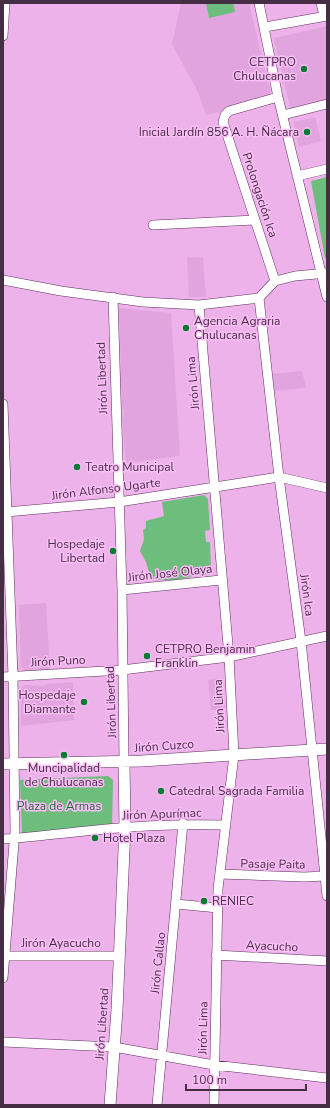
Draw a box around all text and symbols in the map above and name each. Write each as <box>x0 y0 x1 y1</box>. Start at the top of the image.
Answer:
place label: CETPRO Chulucanas <box>233 54 296 84</box>
marker: CETPRO Chulucanas <box>299 64 309 74</box>
place label: Inicial Jardín 856 A. H. Ñácara <box>139 124 299 140</box>
marker: Inicial Jardín 856 A. H. Ñácara <box>302 127 312 137</box>
street label: Prolongación Ica <box>239 150 281 240</box>
place label: Agencia Agraria Chulucanas <box>194 313 280 343</box>
marker: Agencia Agraria Chulucanas <box>181 323 191 333</box>
street label: Jirón Libertad <box>93 342 111 415</box>
street label: Jirón Lima <box>183 356 203 411</box>
place label: Teatro Municipal <box>85 459 175 475</box>
marker: Teatro Municipal <box>72 462 82 472</box>
street label: Jirón Alfonso Ugarte <box>50 474 161 504</box>
place label: Hospedaje Libertad <box>47 536 105 566</box>
marker: Hospedaje Libertad <box>108 546 118 556</box>
street label: Jirón José Olaya <box>126 561 213 585</box>
street label: Jirón Ica <box>296 572 318 617</box>
place label: CETPRO Benjamin Franklin <box>155 641 255 671</box>
marker: CETPRO Benjamin Franklin <box>142 651 152 661</box>
street label: Jirón Puno <box>29 652 86 670</box>
street label: Jirón Libertad <box>102 666 120 739</box>
street label: Jirón Lima <box>210 679 228 734</box>
place label: Hospedaje Diamante <box>18 687 76 717</box>
marker: Hospedaje Diamante <box>79 697 89 707</box>
street label: Jirón Cuzco <box>133 736 195 756</box>
marker: Muncipalidad de Chulucanas <box>59 750 69 760</box>
place label: Muncipalidad de Chulucanas <box>24 760 104 790</box>
place label: Catedral Sagrada Familia <box>169 783 304 799</box>
marker: Catedral Sagrada Familia <box>156 786 166 796</box>
park label: Plaza de Armas <box>17 798 101 814</box>
street label: Jirón Apurímac <box>121 805 202 823</box>
place label: Hotel Plaza <box>103 830 165 846</box>
marker: Hotel Plaza <box>90 833 100 843</box>
street label: Pasaje Paita <box>240 855 306 873</box>
place label: RENIEC <box>212 893 254 909</box>
marker: RENIEC <box>199 896 209 906</box>
street label: Jirón Callao <box>147 931 169 996</box>
street label: Jirón Ayacucho <box>20 935 101 951</box>
street label: Ayacucho <box>246 937 299 955</box>
street label: Jirón Libertad <box>91 987 113 1062</box>
street label: Jirón Lima <box>195 1001 211 1056</box>
scale bar <box>186 1066 306 1092</box>
text: 100 m <box>192 1072 227 1088</box>

